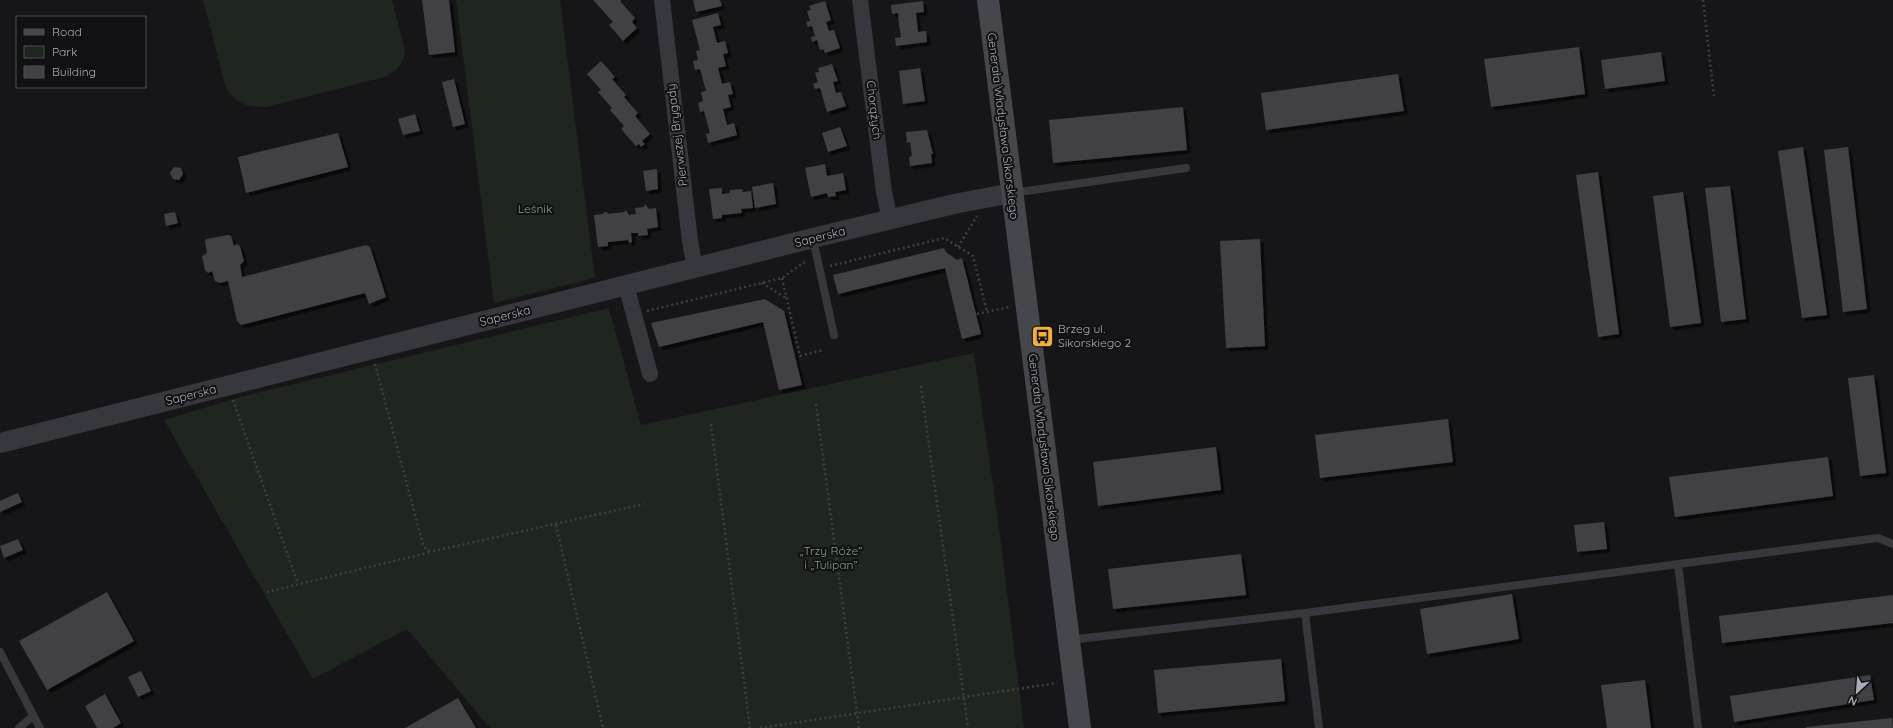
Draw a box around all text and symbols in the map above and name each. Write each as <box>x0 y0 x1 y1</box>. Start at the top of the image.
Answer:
legend <box>16 16 146 88</box>
text: Road <box>52 24 82 39</box>
street label: Generała Władysława Sikorskiego <box>985 32 1022 220</box>
text: Park <box>52 44 77 59</box>
text: Building <box>52 64 96 79</box>
street label: Chorążych <box>863 80 886 140</box>
street label: Pierwszej Brygady <box>663 83 690 187</box>
park label: Leśnik <box>518 201 552 216</box>
street label: Saperska <box>793 223 847 250</box>
street label: Saperska <box>478 302 532 329</box>
place label: Brzeg ul. Sikorskiego 2 <box>1058 321 1131 350</box>
bus stop icon: Brzeg ul. Sikorskiego 2 <box>1029 323 1055 349</box>
street label: Generała Władysława Sikorskiego <box>1026 353 1063 541</box>
street label: Saperska <box>164 381 218 408</box>
park label: „Trzy Róże” i „Tulipan” <box>800 543 862 572</box>
north arrow <box>1837 672 1877 712</box>
text: N <box>1846 693 1859 709</box>

